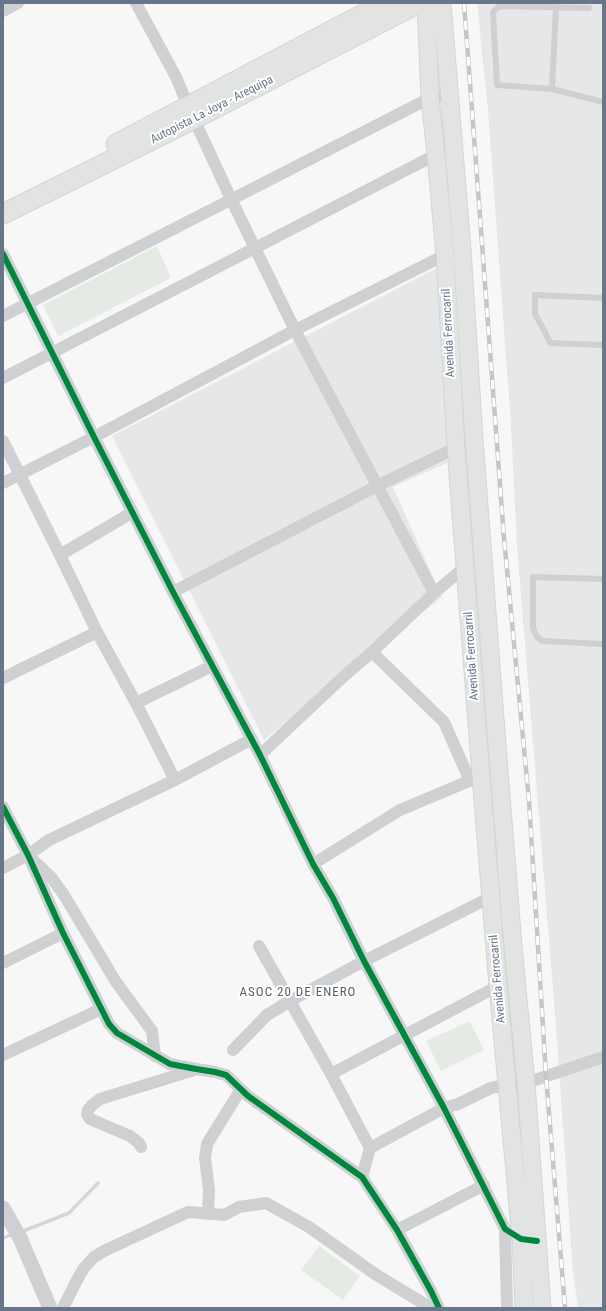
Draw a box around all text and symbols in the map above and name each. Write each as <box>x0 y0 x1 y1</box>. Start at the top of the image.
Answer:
street label: Autopista La Joya - Arequipa <box>148 73 276 147</box>
street label: Avenida Ferrocarril <box>439 288 459 378</box>
street label: Avenida Ferrocarril <box>462 611 482 701</box>
street label: Avenida Ferrocarril <box>487 934 509 1024</box>
district label: ASOC 20 DE ENERO <box>240 985 356 1001</box>

